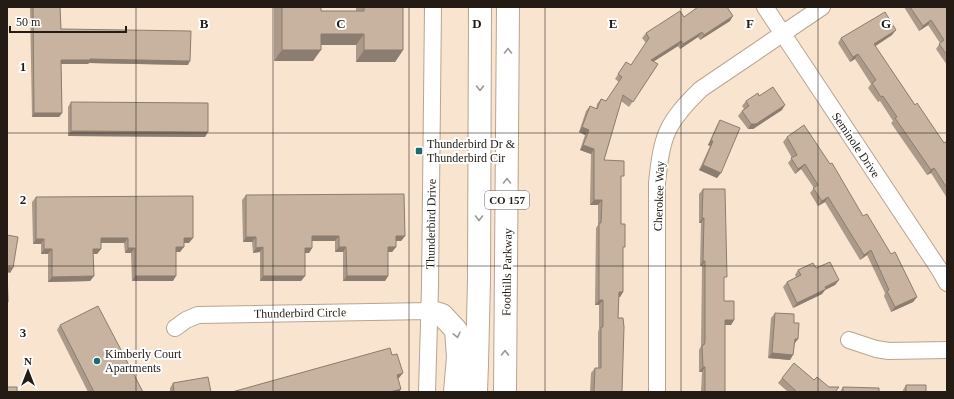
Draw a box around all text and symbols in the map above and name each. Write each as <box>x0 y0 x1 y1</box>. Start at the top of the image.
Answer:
scale bar <box>10 8 126 34</box>
text: 50 m <box>16 15 41 29</box>
text: B <box>200 16 209 31</box>
text: C <box>336 16 346 31</box>
text: D <box>472 16 482 31</box>
text: E <box>609 16 617 31</box>
text: F <box>746 16 754 31</box>
text: G <box>881 16 891 31</box>
one-way arrow <box>504 48 512 54</box>
text: 1 <box>20 59 26 74</box>
one-way arrow <box>476 85 484 91</box>
street label: Seminole Drive <box>829 110 883 180</box>
place label: Thunderbird Dr & Thunderbird Cir <box>427 137 516 165</box>
marker: Thunderbird Dr & Thunderbird Cir <box>414 146 424 156</box>
street label: Cherokee Way <box>651 161 667 231</box>
one-way arrow <box>503 178 511 184</box>
street label: Thunderbird Drive <box>423 179 439 269</box>
road number: CO 157 <box>485 191 529 209</box>
text: 2 <box>20 192 26 207</box>
one-way arrow <box>475 215 483 221</box>
street label: Foothills Parkway <box>499 228 515 316</box>
street label: Thunderbird Circle <box>254 305 346 321</box>
text: 3 <box>20 325 27 340</box>
one-way arrow <box>452 331 460 338</box>
place label: Kimberly Court Apartments <box>105 347 182 375</box>
one-way arrow <box>501 350 510 356</box>
north arrow <box>8 351 48 391</box>
text: N <box>24 355 32 367</box>
marker: Kimberly Court Apartments <box>92 356 102 366</box>

